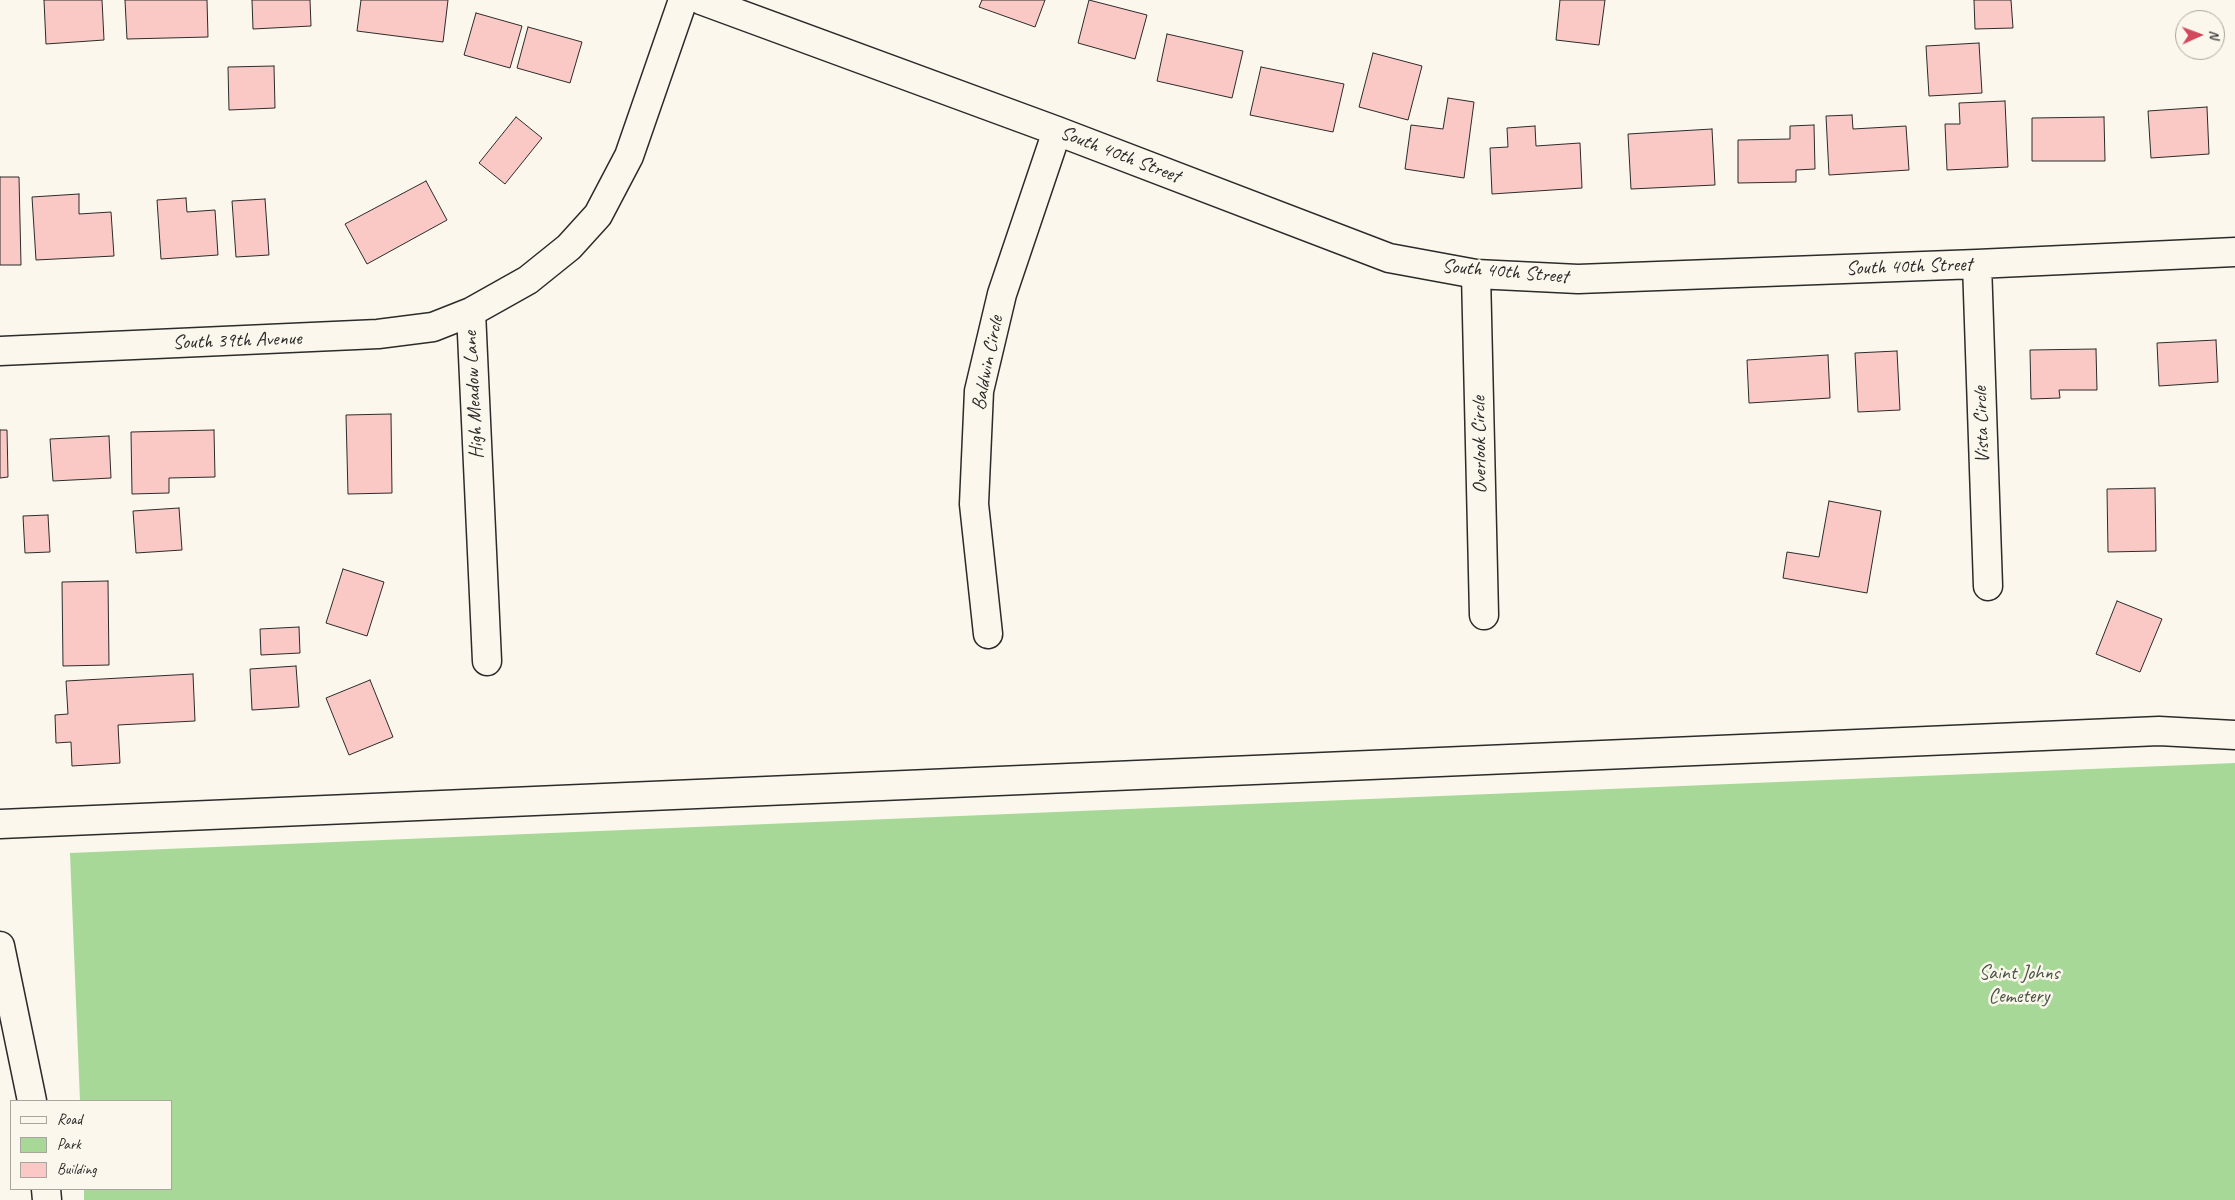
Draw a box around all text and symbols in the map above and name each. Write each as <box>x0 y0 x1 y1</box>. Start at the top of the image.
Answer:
north arrow <box>2175 10 2225 60</box>
text: N <box>2206 30 2223 39</box>
street label: South 40th Street <box>1057 121 1183 189</box>
street label: South 40th Street <box>1845 253 1973 281</box>
street label: South 40th Street <box>1441 255 1569 289</box>
street label: Baldwin Circle <box>967 314 1009 412</box>
street label: South 39th Avenue <box>172 327 302 355</box>
street label: High Meadow Lane <box>459 330 489 460</box>
street label: Vista Circle <box>1969 386 1995 464</box>
street label: Overlook Circle <box>1467 396 1493 494</box>
park label: Saint Johns Cemetery <box>1979 962 2059 1009</box>
legend <box>10 1100 172 1190</box>
text: Road <box>57 1110 82 1129</box>
text: Park <box>57 1135 81 1154</box>
text: Building <box>57 1160 96 1179</box>

